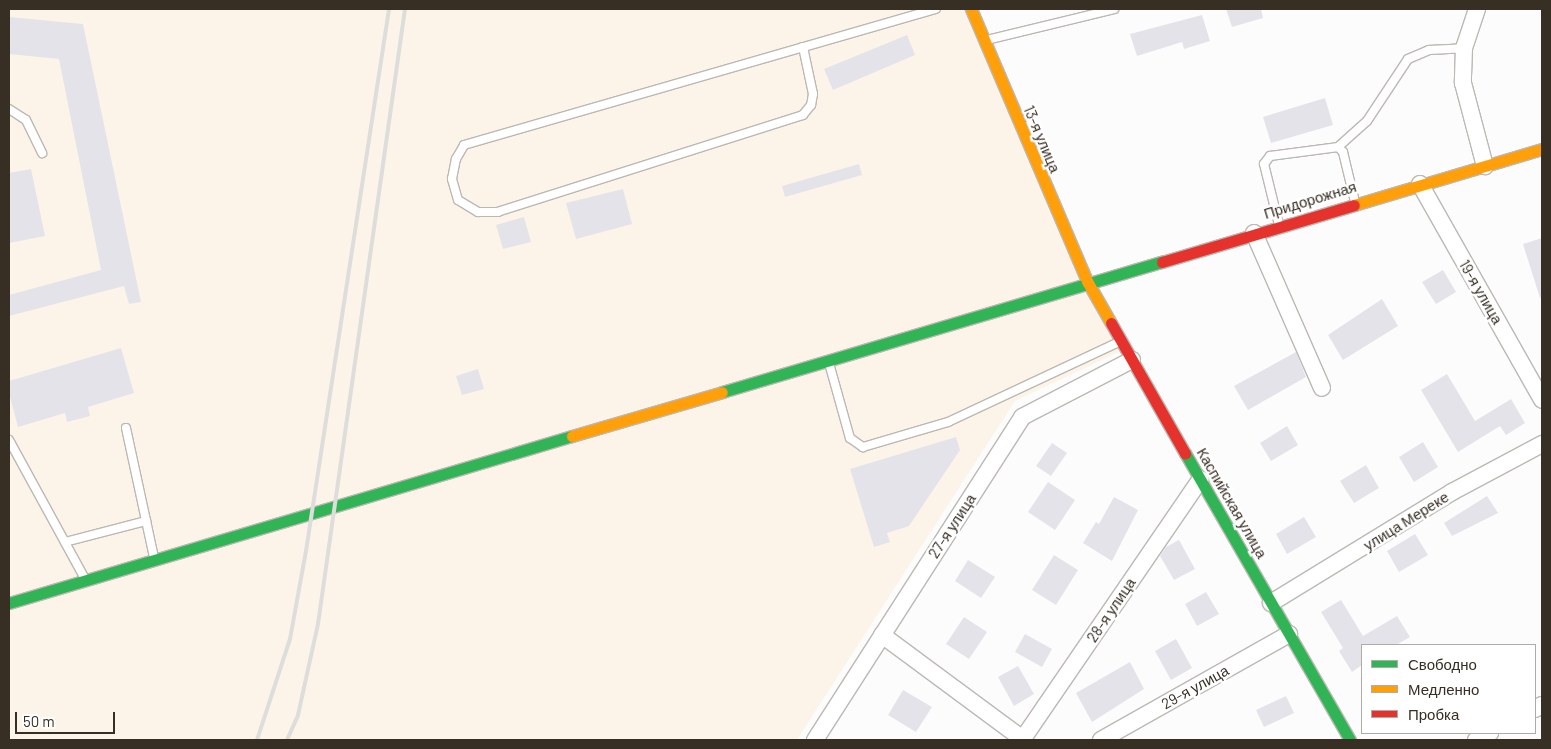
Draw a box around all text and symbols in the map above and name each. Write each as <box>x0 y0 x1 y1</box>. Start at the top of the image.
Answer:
street label: 13-я улица <box>1020 103 1064 175</box>
street label: Придорожная <box>1262 177 1358 223</box>
street label: 19-я улица <box>1455 257 1507 327</box>
street label: Каспийская улица <box>1193 445 1271 561</box>
street label: улица Мереке <box>1360 488 1452 554</box>
street label: 27-я улица <box>924 490 980 562</box>
street label: 28-я улица <box>1083 574 1139 646</box>
legend <box>1361 644 1536 734</box>
text: Свободно <box>1408 655 1477 673</box>
street label: 29-я улица <box>1158 661 1232 713</box>
text: Медленно <box>1408 680 1479 698</box>
scale bar <box>18 702 118 734</box>
text: Пробка <box>1408 705 1459 723</box>
text: 50 m <box>23 712 55 730</box>

